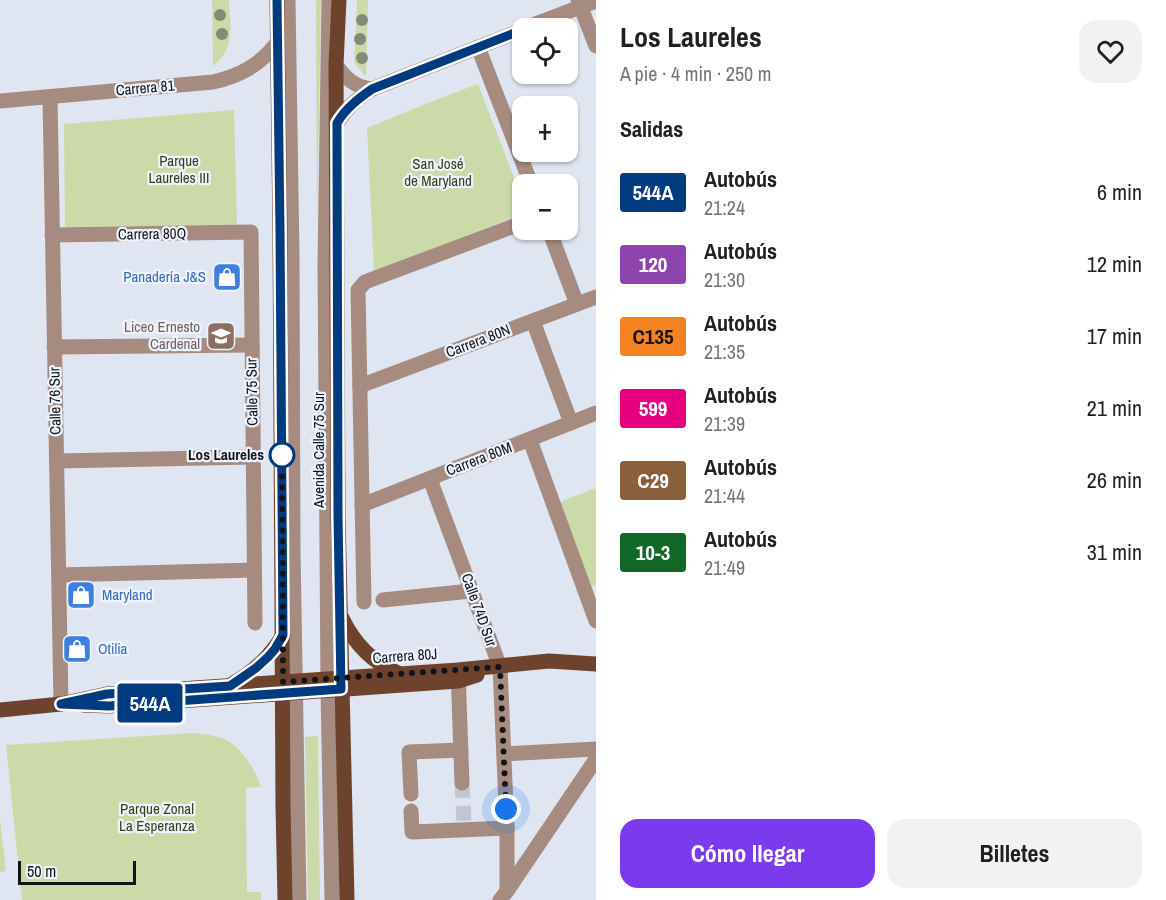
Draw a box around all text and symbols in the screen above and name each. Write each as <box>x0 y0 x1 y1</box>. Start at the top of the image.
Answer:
map controls <box>512 18 578 240</box>
button: locate <box>512 18 578 84</box>
text: Los Laureles <box>620 18 762 56</box>
button: heart <box>1079 20 1142 83</box>
text: A pie · 4 min · 250 m <box>620 60 771 87</box>
street label: Carrera 81 <box>115 74 175 101</box>
button: + <box>512 96 578 162</box>
text: Salidas <box>620 114 683 144</box>
park label: Parque Laureles III <box>149 150 209 188</box>
park label: San José de Maryland <box>404 153 472 191</box>
text: Autobús <box>704 164 777 194</box>
button: − <box>512 174 578 240</box>
text: 6 min <box>1097 177 1142 207</box>
text: 544A <box>632 178 674 207</box>
text: 21:24 <box>704 194 745 221</box>
street label: Carrera 80Q <box>118 222 186 245</box>
text: Autobús <box>704 236 777 266</box>
text: 12 min <box>1087 249 1142 279</box>
text: 120 <box>639 250 667 279</box>
shop icon: Panadería J&S <box>211 261 243 293</box>
place label: Panadería J&S <box>123 266 206 287</box>
text: 21:30 <box>704 266 745 293</box>
text: Autobús <box>704 308 777 338</box>
place label: Liceo Ernesto Cardenal <box>124 316 200 354</box>
street label: Carrera 80N <box>442 319 513 362</box>
school or university icon: Liceo Ernesto Cardenal <box>205 320 237 352</box>
text: 17 min <box>1087 321 1142 351</box>
text: C135 <box>632 322 674 351</box>
text: 21:35 <box>704 338 745 365</box>
street label: Calle 75 Sur <box>240 358 263 426</box>
street label: Calle 76 Sur <box>43 367 66 435</box>
text: Autobús <box>704 380 777 410</box>
street label: Avenida Calle 75 Sur <box>308 392 329 509</box>
text: 21 min <box>1087 393 1142 423</box>
text: 599 <box>639 394 667 423</box>
text: 21:39 <box>704 410 745 437</box>
street label: Carrera 80M <box>443 436 515 481</box>
marker: Los Laureles <box>269 442 295 468</box>
place label: Los Laureles <box>188 444 264 465</box>
text: Autobús <box>704 452 777 482</box>
text: 26 min <box>1087 465 1142 495</box>
text: C29 <box>637 466 669 495</box>
text: 21:44 <box>704 482 745 509</box>
text: Autobús <box>704 524 777 554</box>
text: 31 min <box>1087 537 1142 567</box>
text: 10-3 <box>636 538 670 567</box>
text: 21:49 <box>704 554 745 581</box>
street label: Calle 74D Sur <box>457 570 502 649</box>
shop icon: Maryland <box>65 579 97 611</box>
place label: Maryland <box>102 584 153 605</box>
shop icon: Otilia <box>61 633 93 665</box>
place label: Otilia <box>98 638 128 659</box>
street label: Carrera 80J <box>372 643 438 668</box>
line badge: 544A <box>108 684 192 722</box>
text: 544A <box>129 689 171 718</box>
your location <box>491 794 521 824</box>
park label: Parque Zonal La Esperanza <box>119 798 195 836</box>
button: Cómo llegar <box>620 819 875 888</box>
button: Billetes <box>887 819 1142 888</box>
scale bar <box>18 858 136 886</box>
text: 50 m <box>27 860 56 882</box>

